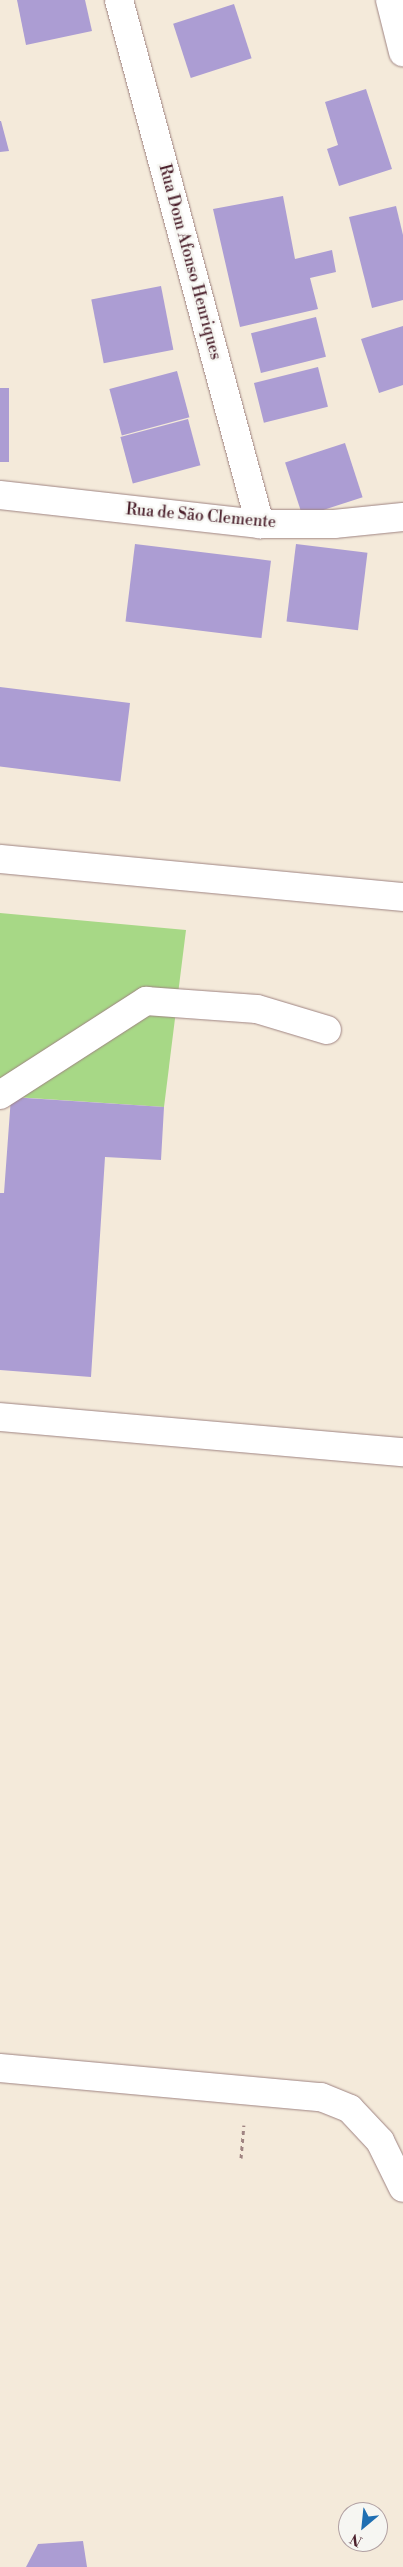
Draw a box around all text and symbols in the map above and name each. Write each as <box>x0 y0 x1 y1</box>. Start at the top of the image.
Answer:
street label: Rua Dom Afonso Henriques <box>155 162 225 362</box>
street label: Rua de São Clemente <box>125 500 277 532</box>
north arrow <box>338 2502 388 2552</box>
text: N <box>347 2529 366 2550</box>

